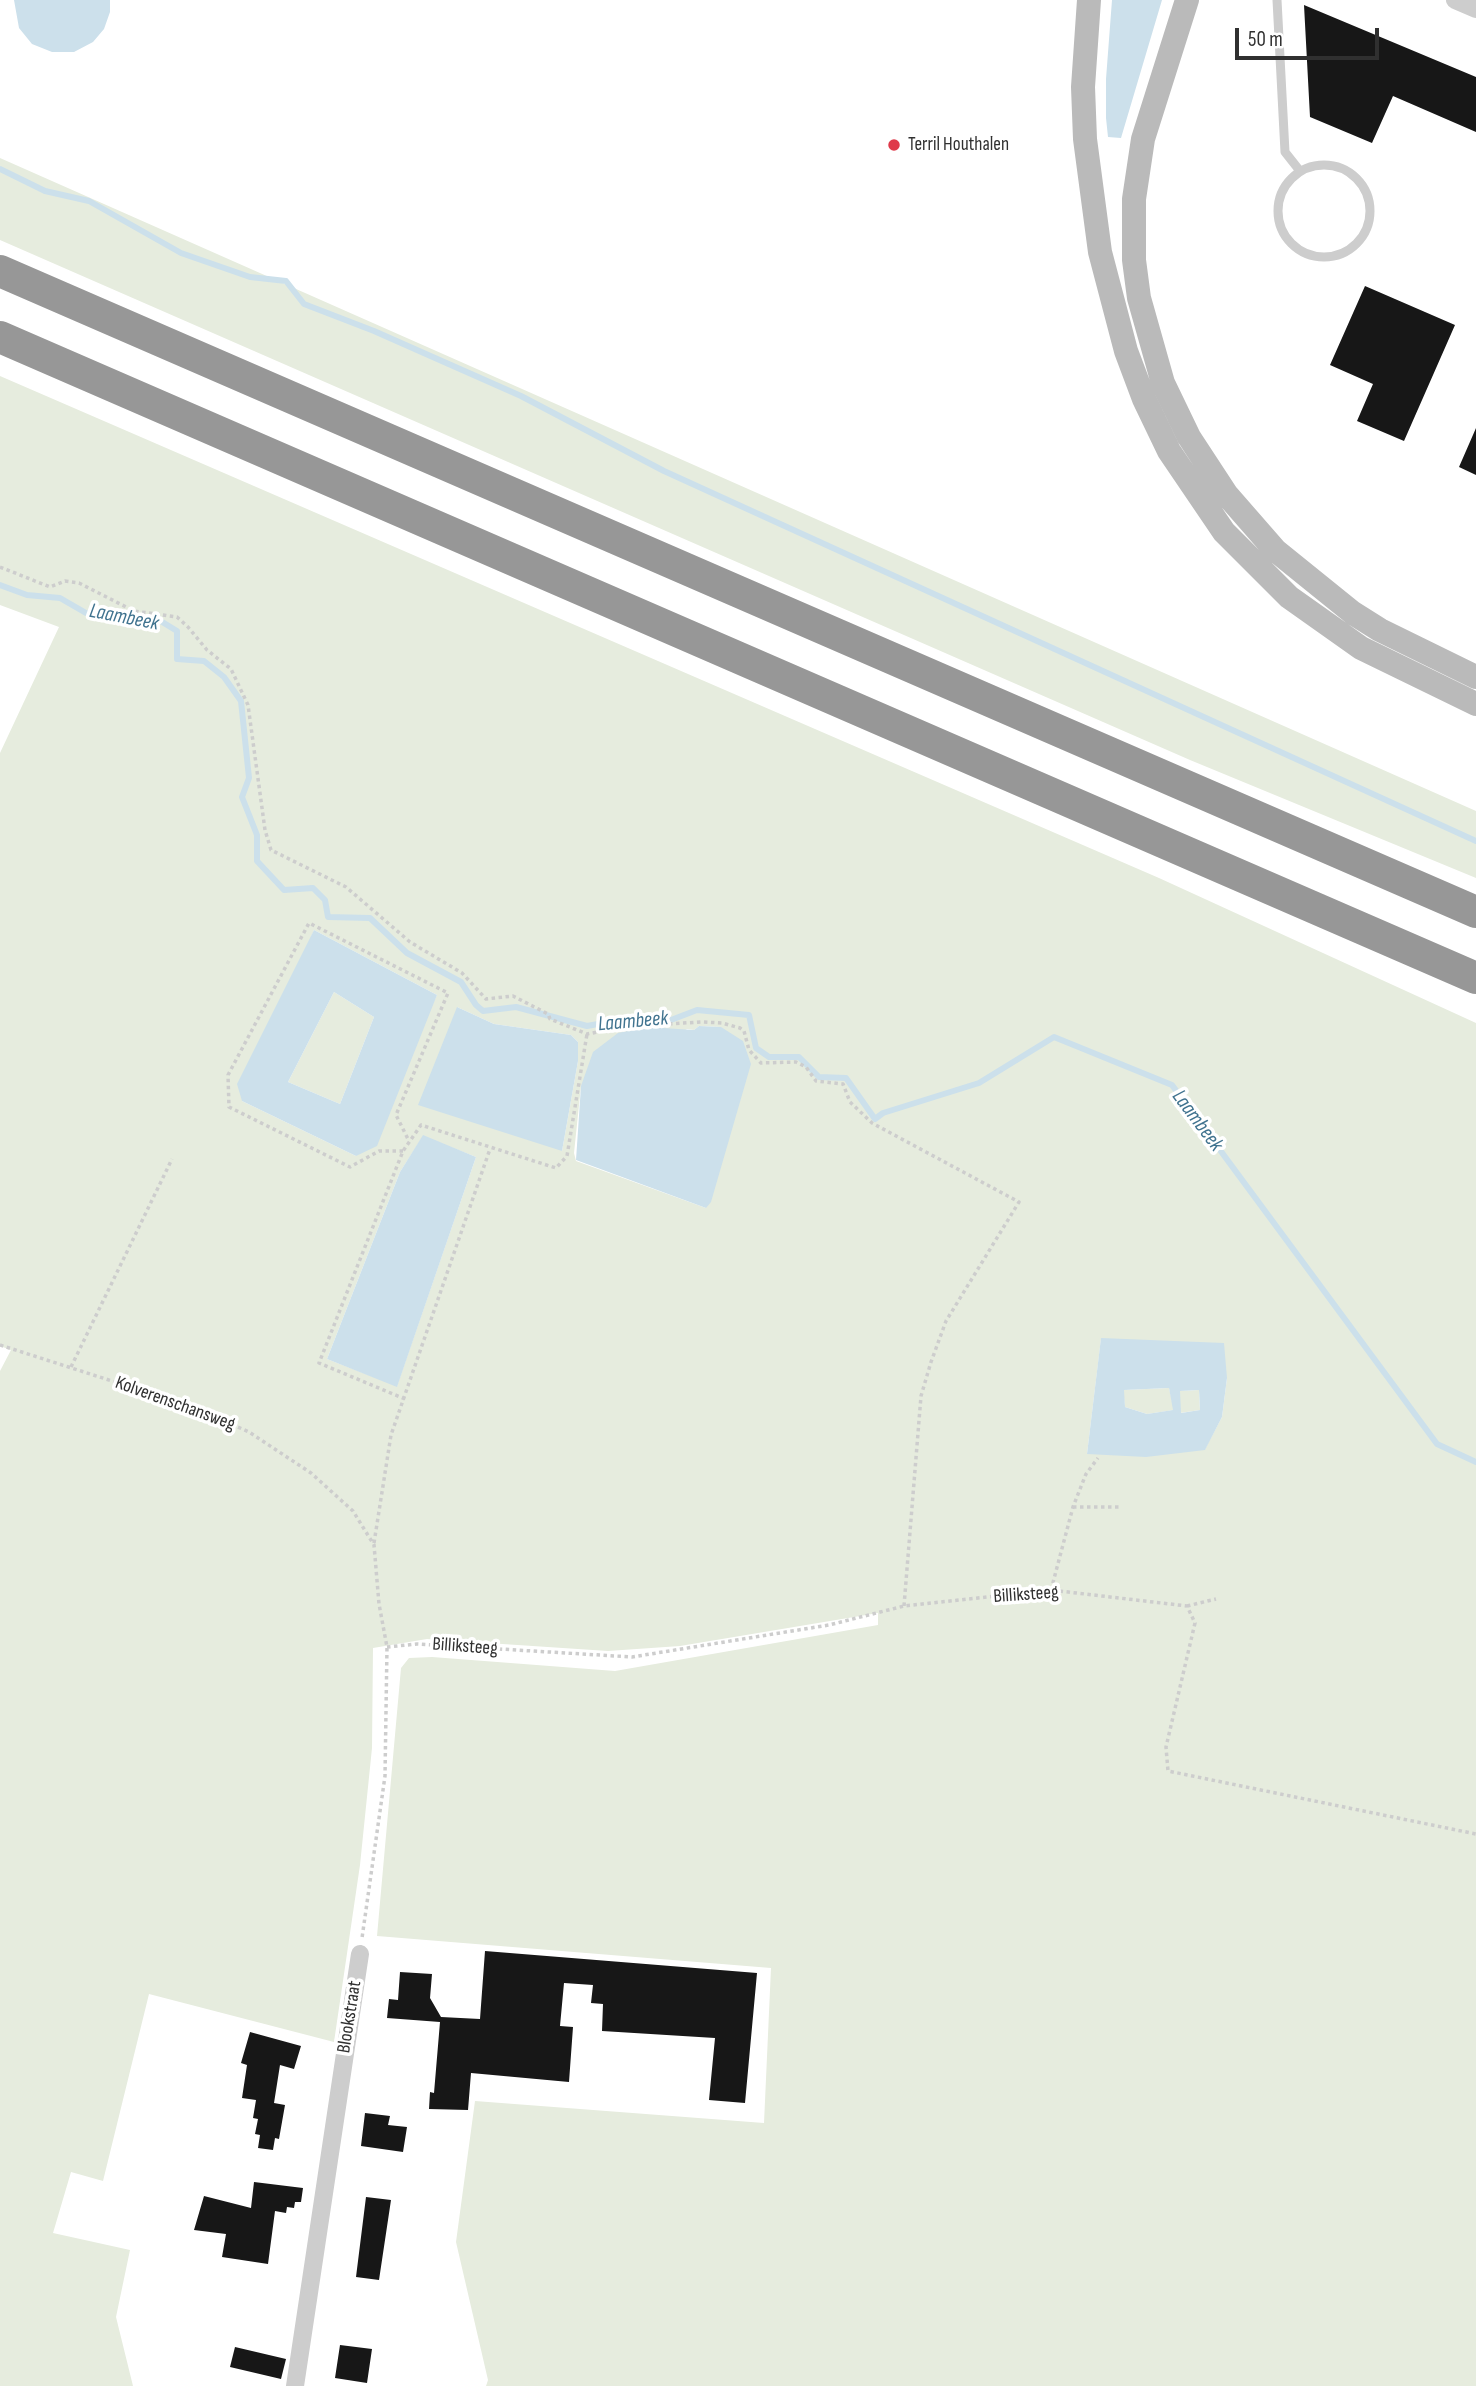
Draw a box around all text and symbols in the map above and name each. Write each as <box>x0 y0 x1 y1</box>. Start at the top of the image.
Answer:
scale bar <box>1238 14 1382 58</box>
text: 50 m <box>1248 27 1283 52</box>
place label: Terril Houthalen <box>908 134 1009 156</box>
marker: Terril Houthalen <box>886 137 902 153</box>
water label: Laambeek <box>87 599 161 637</box>
water label: Laambeek <box>597 1006 669 1038</box>
water label: Laambeek <box>1166 1085 1228 1157</box>
street label: Kolverenschansweg <box>112 1372 238 1436</box>
street label: Billiksteeg <box>993 1581 1059 1609</box>
street label: Billiksteeg <box>432 1633 498 1661</box>
street label: Blookstraat <box>333 1979 367 2055</box>

